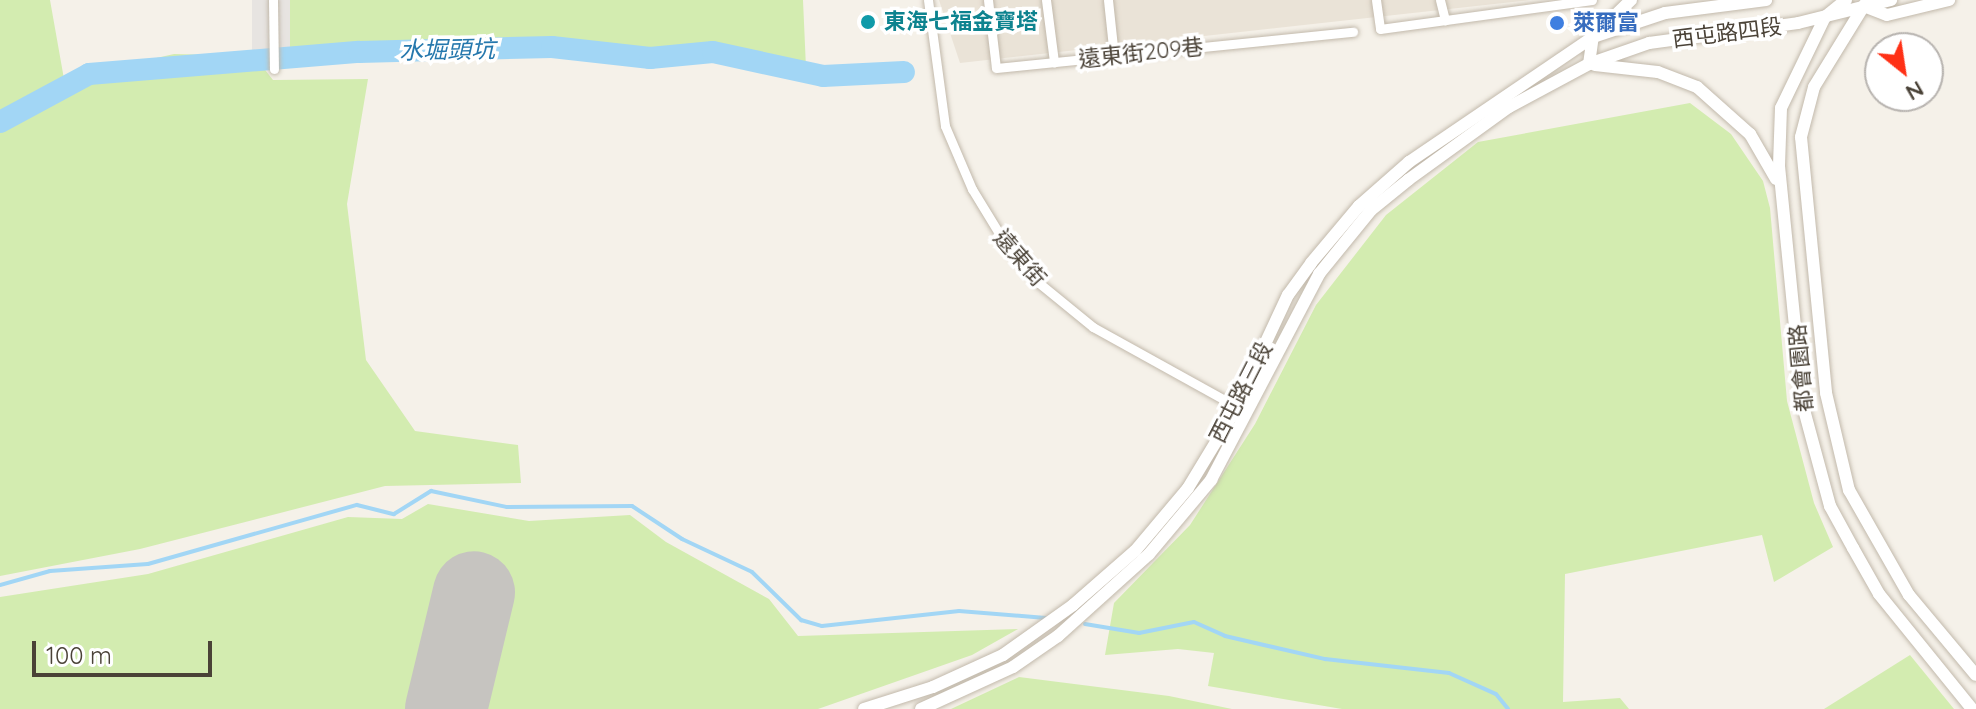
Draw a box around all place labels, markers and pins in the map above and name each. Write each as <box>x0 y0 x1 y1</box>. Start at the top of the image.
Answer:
place label: 東海七福金寶塔 <box>884 9 1038 35</box>
place label: 萊爾富 <box>1573 10 1639 36</box>
marker: 東海七福金寶塔 <box>859 13 877 31</box>
marker: 萊爾富 <box>1548 14 1566 32</box>

